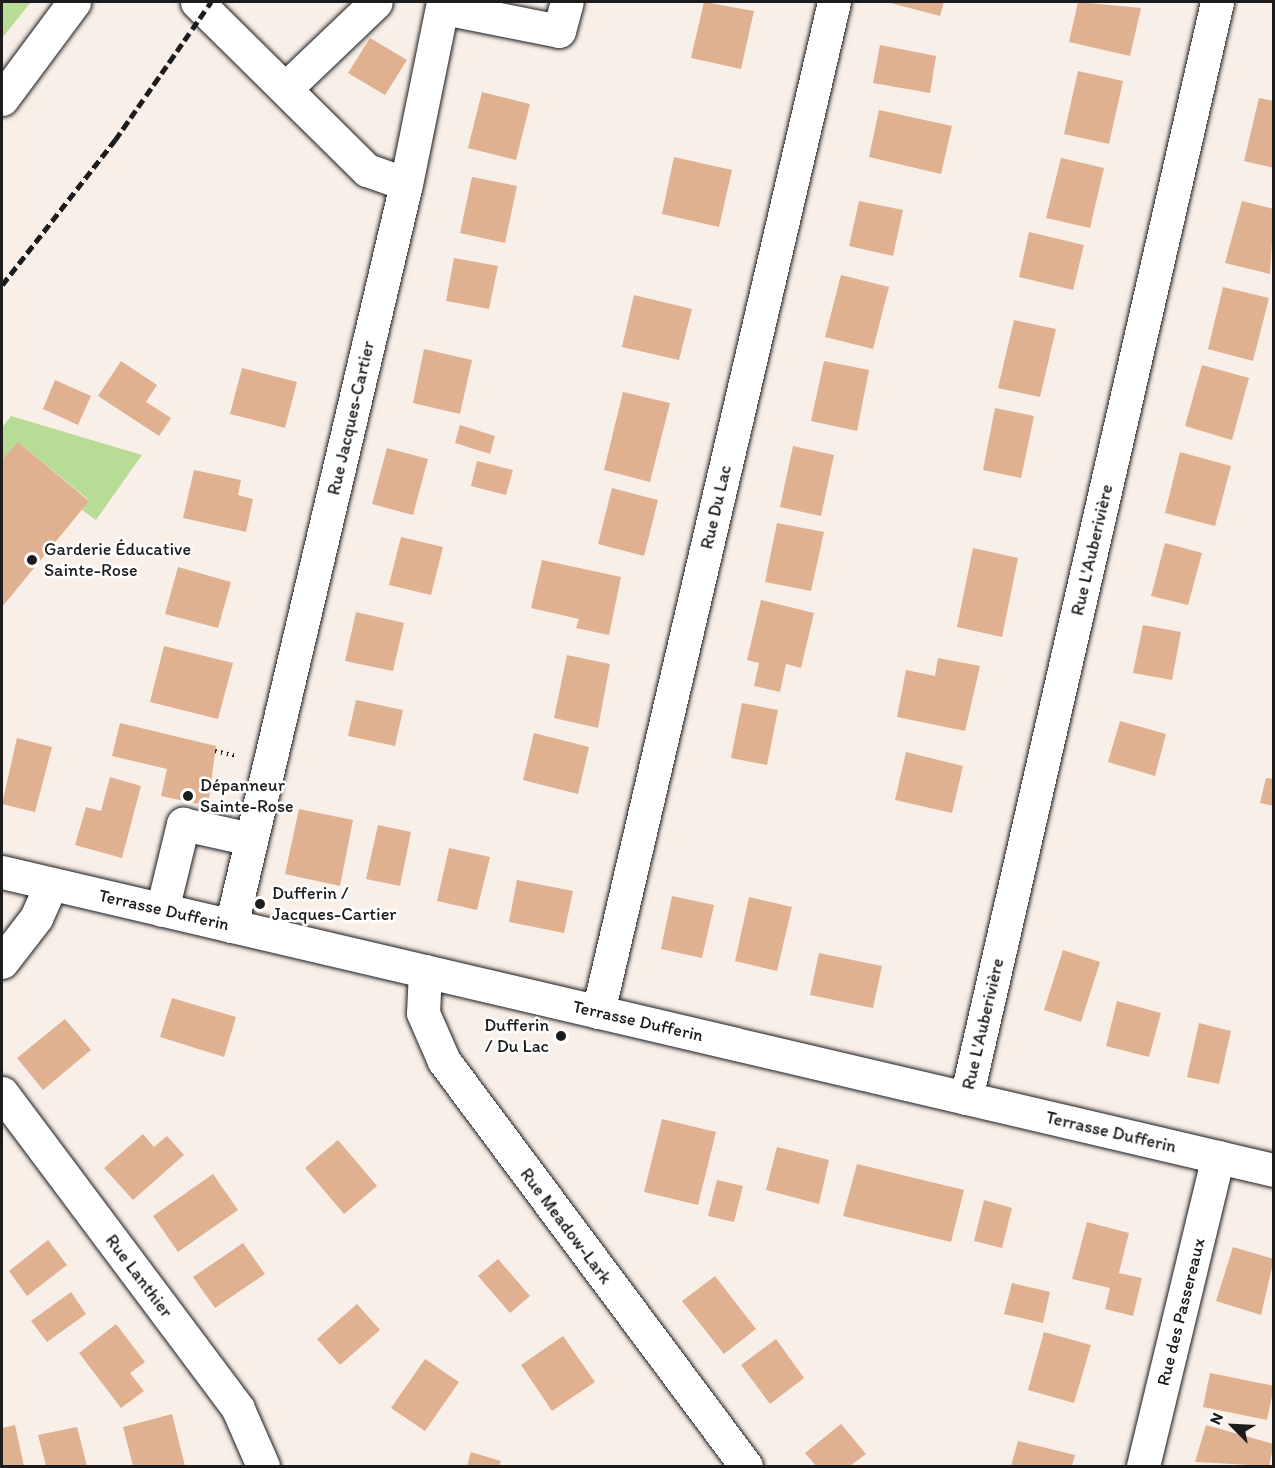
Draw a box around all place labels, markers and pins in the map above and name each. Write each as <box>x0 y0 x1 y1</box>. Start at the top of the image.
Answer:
place label: Garderie Éducative Sainte-Rose <box>44 539 191 582</box>
marker: Garderie Éducative Sainte-Rose <box>25 553 39 567</box>
place label: Dépanneur Sainte-Rose <box>200 775 294 818</box>
marker: Dépanneur Sainte-Rose <box>181 789 195 803</box>
place label: Dufferin / Jacques-Cartier <box>272 883 397 926</box>
marker: Dufferin / Jacques-Cartier <box>253 897 267 911</box>
place label: Dufferin / Du Lac <box>484 1015 549 1058</box>
marker: Dufferin / Du Lac <box>554 1029 568 1043</box>

